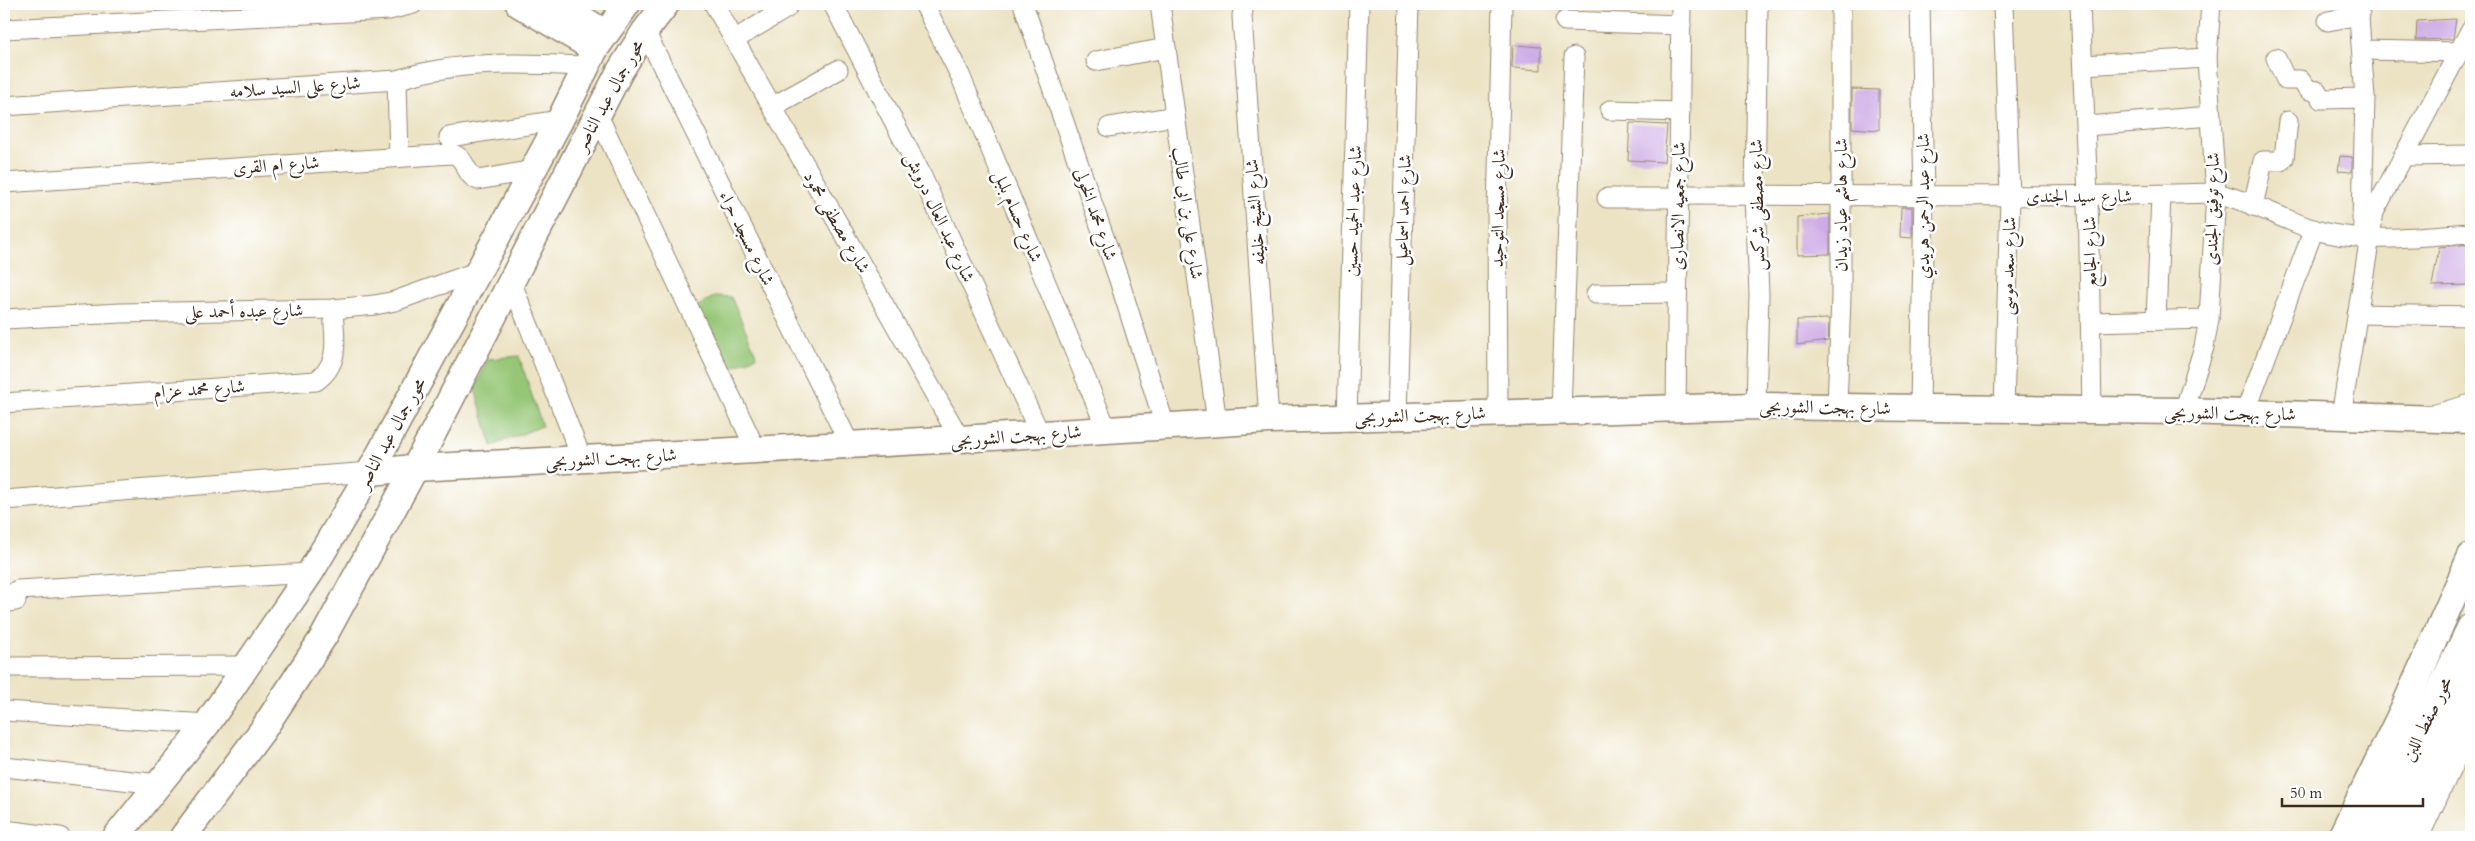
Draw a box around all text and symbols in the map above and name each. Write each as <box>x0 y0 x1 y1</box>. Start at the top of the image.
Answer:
street label: محور جمال عبد الناصر <box>568 35 650 157</box>
street label: شارع على السيد سلامه <box>229 70 362 107</box>
street label: شارع عبد الرحمن هريدي <box>1911 133 1938 279</box>
street label: شارع هاشم عياد زيدان <box>1829 138 1859 272</box>
street label: شارع مصطفى شركس <box>1744 139 1773 271</box>
street label: شارع جمعيه الانصارى <box>1665 141 1694 271</box>
street label: شارع على بن ابى طالب <box>1164 145 1209 281</box>
street label: شارع عبد الحميد حسين <box>1339 145 1370 277</box>
street label: شارع عبد العال درويش <box>897 148 981 287</box>
street label: شارع مسجد التوحيد <box>1485 149 1514 268</box>
street label: شارع ام القرى <box>232 150 320 184</box>
street label: شارع توفيق الجندى <box>2199 152 2228 266</box>
street label: شارع احمد اسماعيل <box>1389 154 1420 266</box>
street label: شارع الشيخ خليفه <box>1239 158 1275 266</box>
street label: شارع محمد الخولى <box>1066 164 1123 265</box>
street label: شارع مصطفى محمود <box>795 166 876 279</box>
street label: شارع حسام بلبل <box>984 166 1048 267</box>
street label: شارع سيد الجندى <box>2026 184 2132 211</box>
street label: شارع مسجد حراء <box>711 187 780 291</box>
street label: شارع سعد موسى <box>1994 216 2025 316</box>
street label: شارع الجامع <box>2077 216 2107 288</box>
street label: شارع عبده أحمد على <box>184 297 304 327</box>
street label: محور جمال عبد الناصر <box>350 373 432 495</box>
street label: شارع محمد عزام <box>152 374 246 408</box>
street label: شارع بهجت الشوربجى <box>1759 394 1891 423</box>
street label: شارع بهجت الشوربجى <box>2164 400 2296 429</box>
street label: شارع بهجت الشوربجى <box>1354 401 1486 432</box>
street label: شارع بهجت الشوربجى <box>950 419 1083 456</box>
street label: شارع بهجت الشوربجى <box>545 443 677 476</box>
street label: محور صفط اللبن <box>2396 673 2459 766</box>
scale bar <box>2282 776 2424 808</box>
text: 50 m <box>2290 783 2322 803</box>

